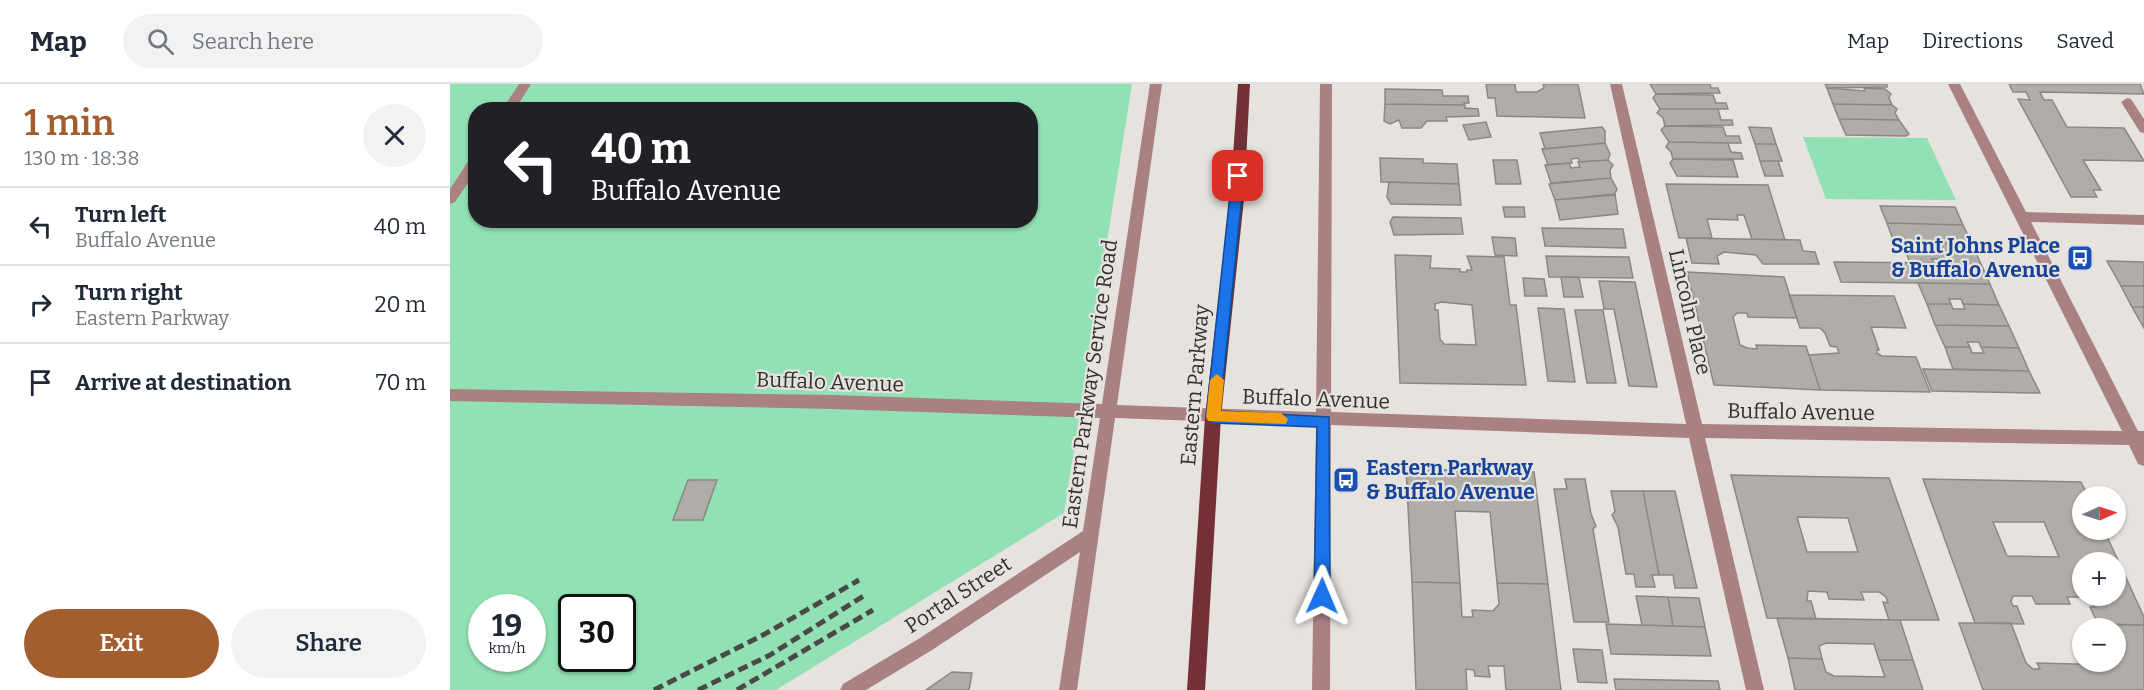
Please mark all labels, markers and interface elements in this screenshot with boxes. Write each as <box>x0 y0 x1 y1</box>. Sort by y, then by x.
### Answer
search box <box>123 14 543 68</box>
text: Map <box>30 25 87 58</box>
icon: search <box>144 25 177 58</box>
text: Search here <box>192 28 314 55</box>
text: Map <box>1847 28 1889 54</box>
text: Directions <box>1922 28 2023 54</box>
text: Saved <box>2056 28 2114 54</box>
text: 1 min <box>24 101 115 145</box>
button: close <box>363 104 426 167</box>
text: 40 m <box>591 124 691 174</box>
icon: left <box>492 126 570 204</box>
text: 130 m · 18:38 <box>24 146 139 170</box>
pin <box>1212 150 1263 201</box>
icon: arrive <box>1221 159 1254 192</box>
text: Buffalo Avenue <box>591 175 781 207</box>
text: Turn left <box>75 201 167 228</box>
icon: left <box>24 210 57 243</box>
text: 40 m <box>374 213 426 240</box>
text: Buffalo Avenue <box>75 228 216 252</box>
place label: Saint Johns Place & Buffalo Avenue <box>1891 233 2060 283</box>
street label: Eastern Parkway Service Road <box>1057 238 1123 530</box>
bus stop icon: Saint Johns Place & Buffalo Avenue <box>2065 243 2095 273</box>
street label: Lincoln Place <box>1663 247 1717 377</box>
text: Turn right <box>75 279 183 306</box>
icon: right <box>24 288 57 321</box>
text: 20 m <box>375 291 426 318</box>
street label: Eastern Parkway <box>1175 302 1215 467</box>
text: Eastern Parkway <box>75 306 229 330</box>
icon: arrive <box>24 366 57 399</box>
street label: Buffalo Avenue <box>756 366 904 398</box>
text: Arrive at destination <box>75 369 291 396</box>
text: 70 m <box>376 369 426 396</box>
street label: Buffalo Avenue <box>1242 383 1390 415</box>
street label: Buffalo Avenue <box>1727 398 1875 426</box>
place label: Eastern Parkway & Buffalo Avenue <box>1366 455 1535 505</box>
bus stop icon: Eastern Parkway & Buffalo Avenue <box>1331 465 1361 495</box>
north arrow <box>2072 486 2126 540</box>
map controls <box>2072 486 2126 672</box>
street label: Portal Street <box>900 551 1017 639</box>
button: + <box>2072 552 2126 606</box>
position arrow <box>1290 564 1354 628</box>
speed limit sign: 30 <box>558 594 636 672</box>
text: 19 <box>492 608 522 644</box>
button: Exit <box>24 609 219 678</box>
button: Share <box>231 609 426 678</box>
button: − <box>2072 618 2126 672</box>
text: km/h <box>488 639 526 657</box>

